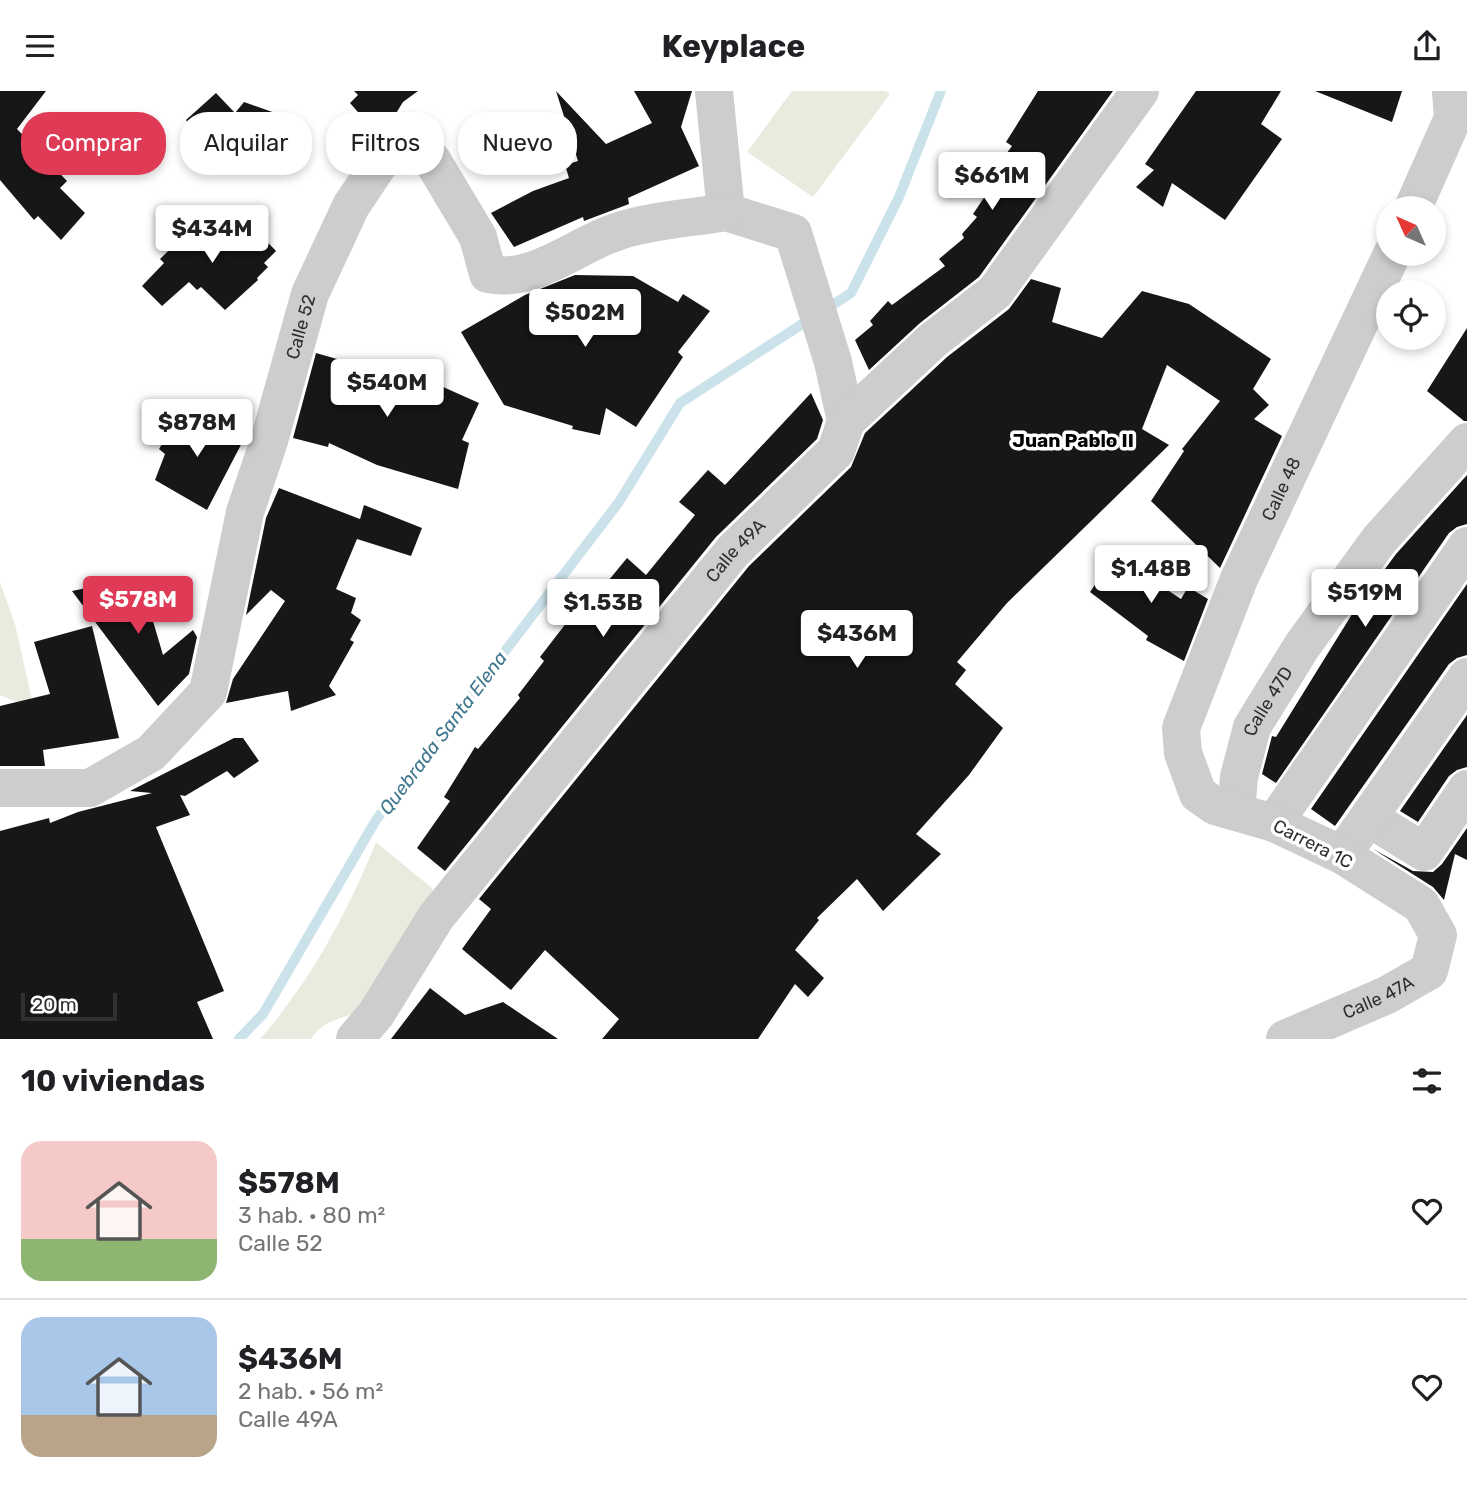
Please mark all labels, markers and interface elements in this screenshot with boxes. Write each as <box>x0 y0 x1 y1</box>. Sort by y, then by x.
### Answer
icon: menu <box>21 27 59 65</box>
text: Keyplace <box>662 27 805 65</box>
icon: share <box>1408 27 1446 65</box>
chip: Comprar <box>21 112 166 175</box>
chip: Alquilar <box>180 112 312 175</box>
chip: Filtros <box>326 112 444 175</box>
chip: Nuevo <box>458 112 577 175</box>
pin: $661M <box>943 152 1041 212</box>
text: $661M <box>954 161 1030 189</box>
north arrow <box>1376 196 1446 266</box>
map controls <box>1376 196 1446 350</box>
pin: $434M <box>163 205 261 265</box>
text: $434M <box>172 214 252 242</box>
button: locate <box>1376 280 1446 350</box>
pin: $502M <box>536 289 634 349</box>
street label: Calle 52 <box>281 292 320 362</box>
text: $502M <box>545 298 625 326</box>
pin: $540M <box>338 359 436 419</box>
text: $540M <box>347 368 427 396</box>
pin: $878M <box>148 399 246 459</box>
text: $878M <box>158 408 236 436</box>
district label: Juan Pablo II <box>1012 429 1134 452</box>
street label: Calle 48 <box>1257 454 1306 524</box>
street label: Calle 49A <box>701 514 770 587</box>
pin: $1.48B <box>1094 545 1208 605</box>
text: $1.48B <box>1111 554 1191 582</box>
pin: $519M <box>1316 569 1414 629</box>
pin: $578M <box>89 577 187 636</box>
text: $519M <box>1327 578 1403 606</box>
pin: $1.53B <box>546 580 660 639</box>
text: $578M <box>99 585 177 613</box>
text: $1.53B <box>563 588 643 616</box>
pin: $436M <box>808 611 906 670</box>
text: $436M <box>817 619 897 647</box>
water label: Quebrada Santa Elena <box>374 647 512 819</box>
street label: Calle 47D <box>1239 662 1298 738</box>
street label: Carrera 1C <box>1270 815 1356 873</box>
street label: Calle 47A <box>1339 971 1418 1024</box>
scale bar <box>21 990 117 1022</box>
text: 20 m <box>32 993 77 1016</box>
icon: filters <box>1408 1062 1446 1100</box>
text: 10 viviendas <box>21 1063 205 1099</box>
text: $578M <box>238 1165 340 1201</box>
icon: home <box>77 1169 161 1253</box>
icon: heart <box>1408 1192 1446 1230</box>
text: 3 hab. · 80 m² <box>238 1201 385 1229</box>
text: Calle 52 <box>238 1229 323 1257</box>
text: $436M <box>238 1341 343 1377</box>
icon: home <box>77 1345 161 1429</box>
icon: heart <box>1408 1368 1446 1406</box>
text: 2 hab. · 56 m² <box>238 1377 383 1405</box>
text: Calle 49A <box>238 1405 338 1433</box>

